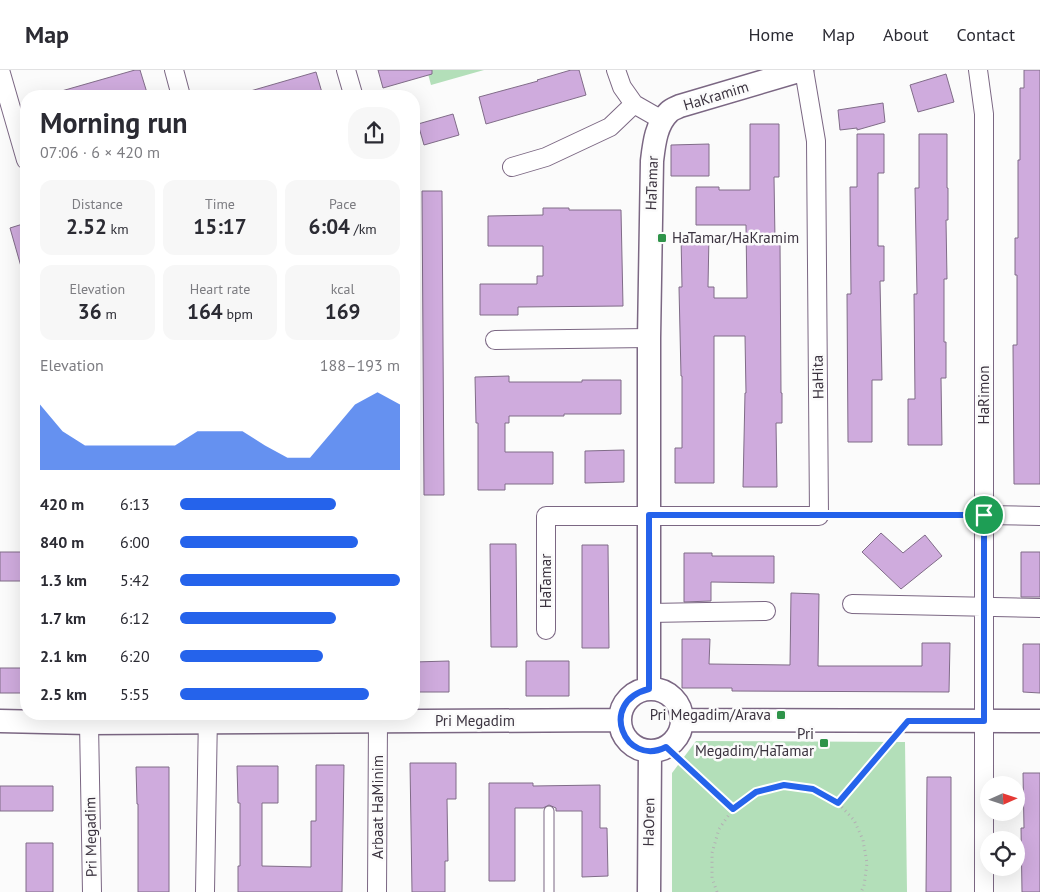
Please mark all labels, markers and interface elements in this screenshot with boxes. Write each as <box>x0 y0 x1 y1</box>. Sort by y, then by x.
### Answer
text: Map <box>25 19 69 50</box>
text: Home <box>748 23 794 46</box>
text: Map <box>822 23 855 46</box>
text: About <box>883 23 929 46</box>
text: Contact <box>957 23 1015 46</box>
street label: HaKramim <box>681 77 751 114</box>
text: Morning run <box>40 104 188 141</box>
button: share <box>348 107 400 159</box>
text: 07:06 · 6 × 420 m <box>40 142 160 162</box>
street label: HaTamar <box>641 155 662 211</box>
text: Distance <box>72 195 123 213</box>
text: Time <box>205 195 235 213</box>
text: Pace <box>329 195 356 213</box>
text: 2.52 <box>66 213 107 240</box>
text: 15:17 <box>193 213 247 240</box>
text: 6:04 <box>309 213 350 240</box>
text: km <box>107 220 129 238</box>
text: /km <box>350 220 377 238</box>
place label: HaTamar/HaKramim <box>672 228 799 247</box>
marker: HaTamar/HaKramim <box>656 232 668 244</box>
text: Elevation <box>69 280 125 298</box>
text: Heart rate <box>190 280 250 298</box>
text: kcal <box>331 280 355 298</box>
text: 36 <box>78 298 102 325</box>
text: 164 <box>187 298 223 325</box>
text: 169 <box>325 298 361 325</box>
text: m <box>102 305 117 323</box>
text: bpm <box>223 305 253 323</box>
text: Elevation <box>40 355 104 375</box>
text: 188–193 m <box>320 355 400 375</box>
street label: HaHita <box>808 355 827 399</box>
street label: HaRimon <box>974 366 993 424</box>
text: 420 m <box>40 494 84 514</box>
text: 6:13 <box>120 494 150 514</box>
pin <box>963 494 1005 536</box>
icon: arrive <box>970 501 998 529</box>
text: 840 m <box>40 532 84 552</box>
text: 6:00 <box>120 532 150 552</box>
street label: HaTamar <box>536 554 555 608</box>
text: 1.3 km <box>40 570 87 590</box>
text: 5:42 <box>120 570 150 590</box>
text: 1.7 km <box>40 608 86 628</box>
text: 6:12 <box>120 608 150 628</box>
text: 2.1 km <box>40 646 87 666</box>
text: 6:20 <box>120 646 150 666</box>
text: 2.5 km <box>40 684 87 704</box>
text: 5:55 <box>120 684 150 704</box>
place label: Pri Megadim/Arava <box>650 705 771 724</box>
marker: Pri Megadim/Arava <box>775 709 787 721</box>
street label: Pri Megadim <box>435 711 515 730</box>
place label: Pri Megadim/HaTamar <box>695 724 814 760</box>
marker: Pri Megadim/HaTamar <box>818 737 830 749</box>
street label: Arbaat HaMinim <box>368 755 387 859</box>
north arrow <box>980 776 1025 821</box>
map controls <box>980 776 1025 876</box>
street label: Pri Megadim <box>80 797 101 877</box>
street label: HaOren <box>639 797 658 847</box>
button: locate <box>980 831 1025 876</box>

